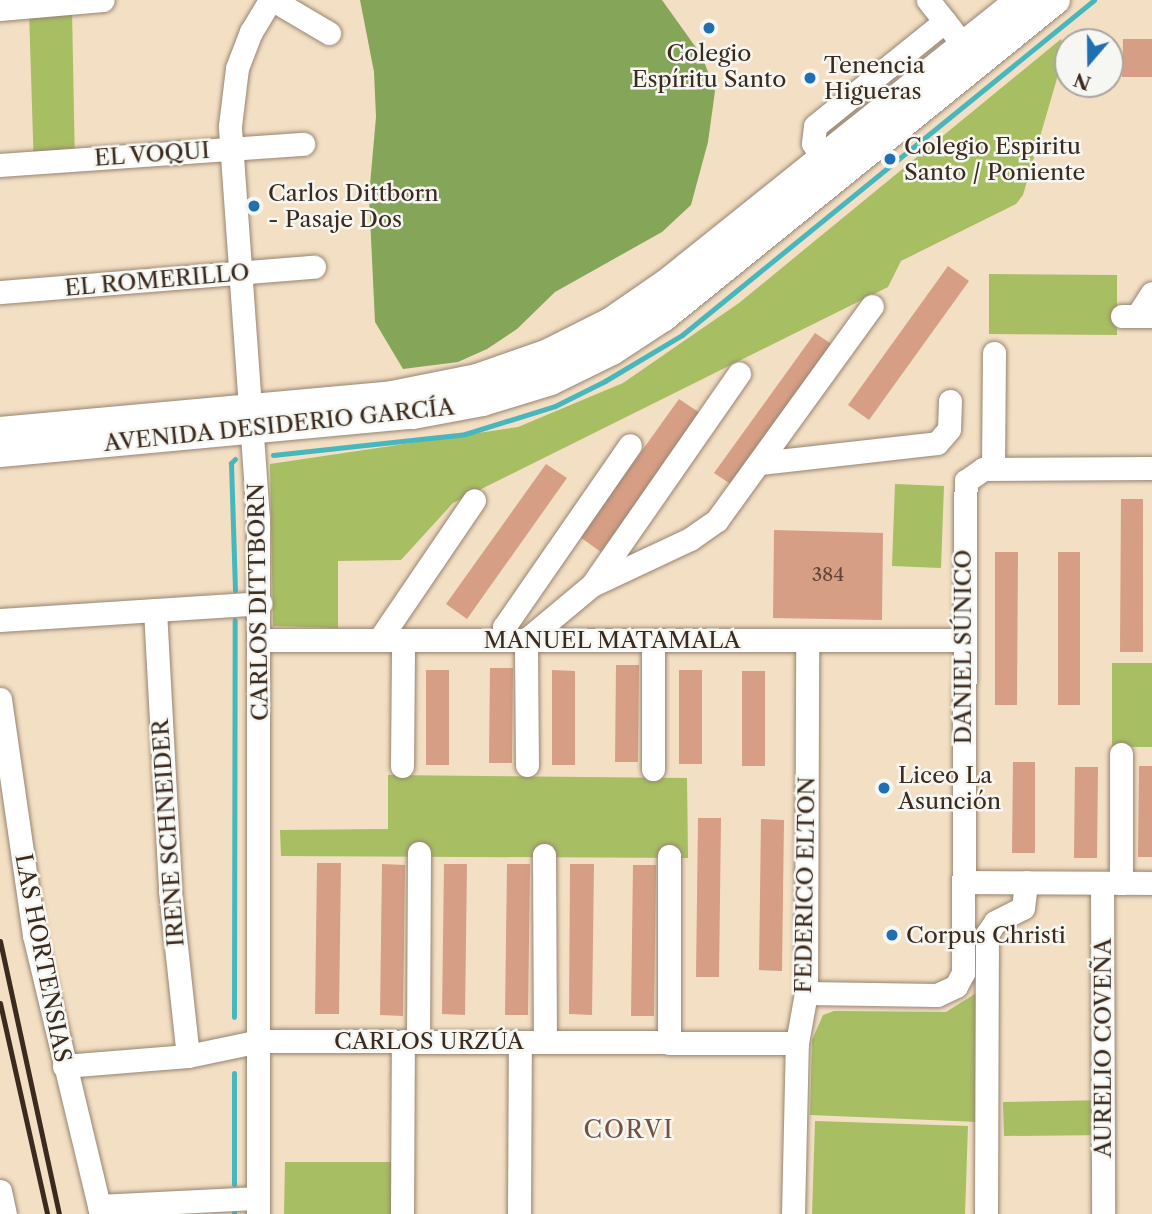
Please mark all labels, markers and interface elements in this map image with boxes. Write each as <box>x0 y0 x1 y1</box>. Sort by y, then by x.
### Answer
marker: Colegio Espíritu Santo <box>701 20 717 36</box>
north arrow <box>1054 28 1124 98</box>
place label: Colegio Espíritu Santo <box>632 39 786 93</box>
place label: Tenencia Higueras <box>824 51 925 105</box>
text: N <box>1071 68 1094 95</box>
marker: Tenencia Higueras <box>802 70 818 86</box>
place label: Colegio Espiritu Santo / Poniente <box>904 132 1085 186</box>
street label: EL VOQUI <box>92 136 212 172</box>
marker: Colegio Espiritu Santo / Poniente <box>882 151 898 167</box>
place label: Carlos Dittborn - Pasaje Dos <box>268 179 439 233</box>
marker: Carlos Dittborn - Pasaje Dos <box>246 198 262 214</box>
street label: EL ROMERILLO <box>63 258 251 302</box>
street label: AVENIDA DESIDERIO GARCÍA <box>102 393 456 457</box>
street label: CARLOS DITTBORN <box>242 483 274 721</box>
street label: DANIEL SÚNICO <box>949 549 977 745</box>
house number: 384 <box>812 564 844 586</box>
street label: MANUEL MATAMALA <box>483 626 741 654</box>
street label: IRENE SCHNEIDER <box>146 718 190 948</box>
place label: Liceo La Asunción <box>898 761 1001 815</box>
street label: FEDERICO ELTON <box>789 776 821 994</box>
marker: Liceo La Asunción <box>876 780 892 796</box>
street label: LAS HORTENSIAS <box>9 851 77 1065</box>
place label: Corpus Christi <box>906 921 1066 949</box>
marker: Corpus Christi <box>884 927 900 943</box>
street label: AURELIO COVEÑA <box>1089 938 1117 1158</box>
street label: CARLOS URZÚA <box>334 1027 524 1055</box>
district label: CORVI <box>584 1116 674 1144</box>

